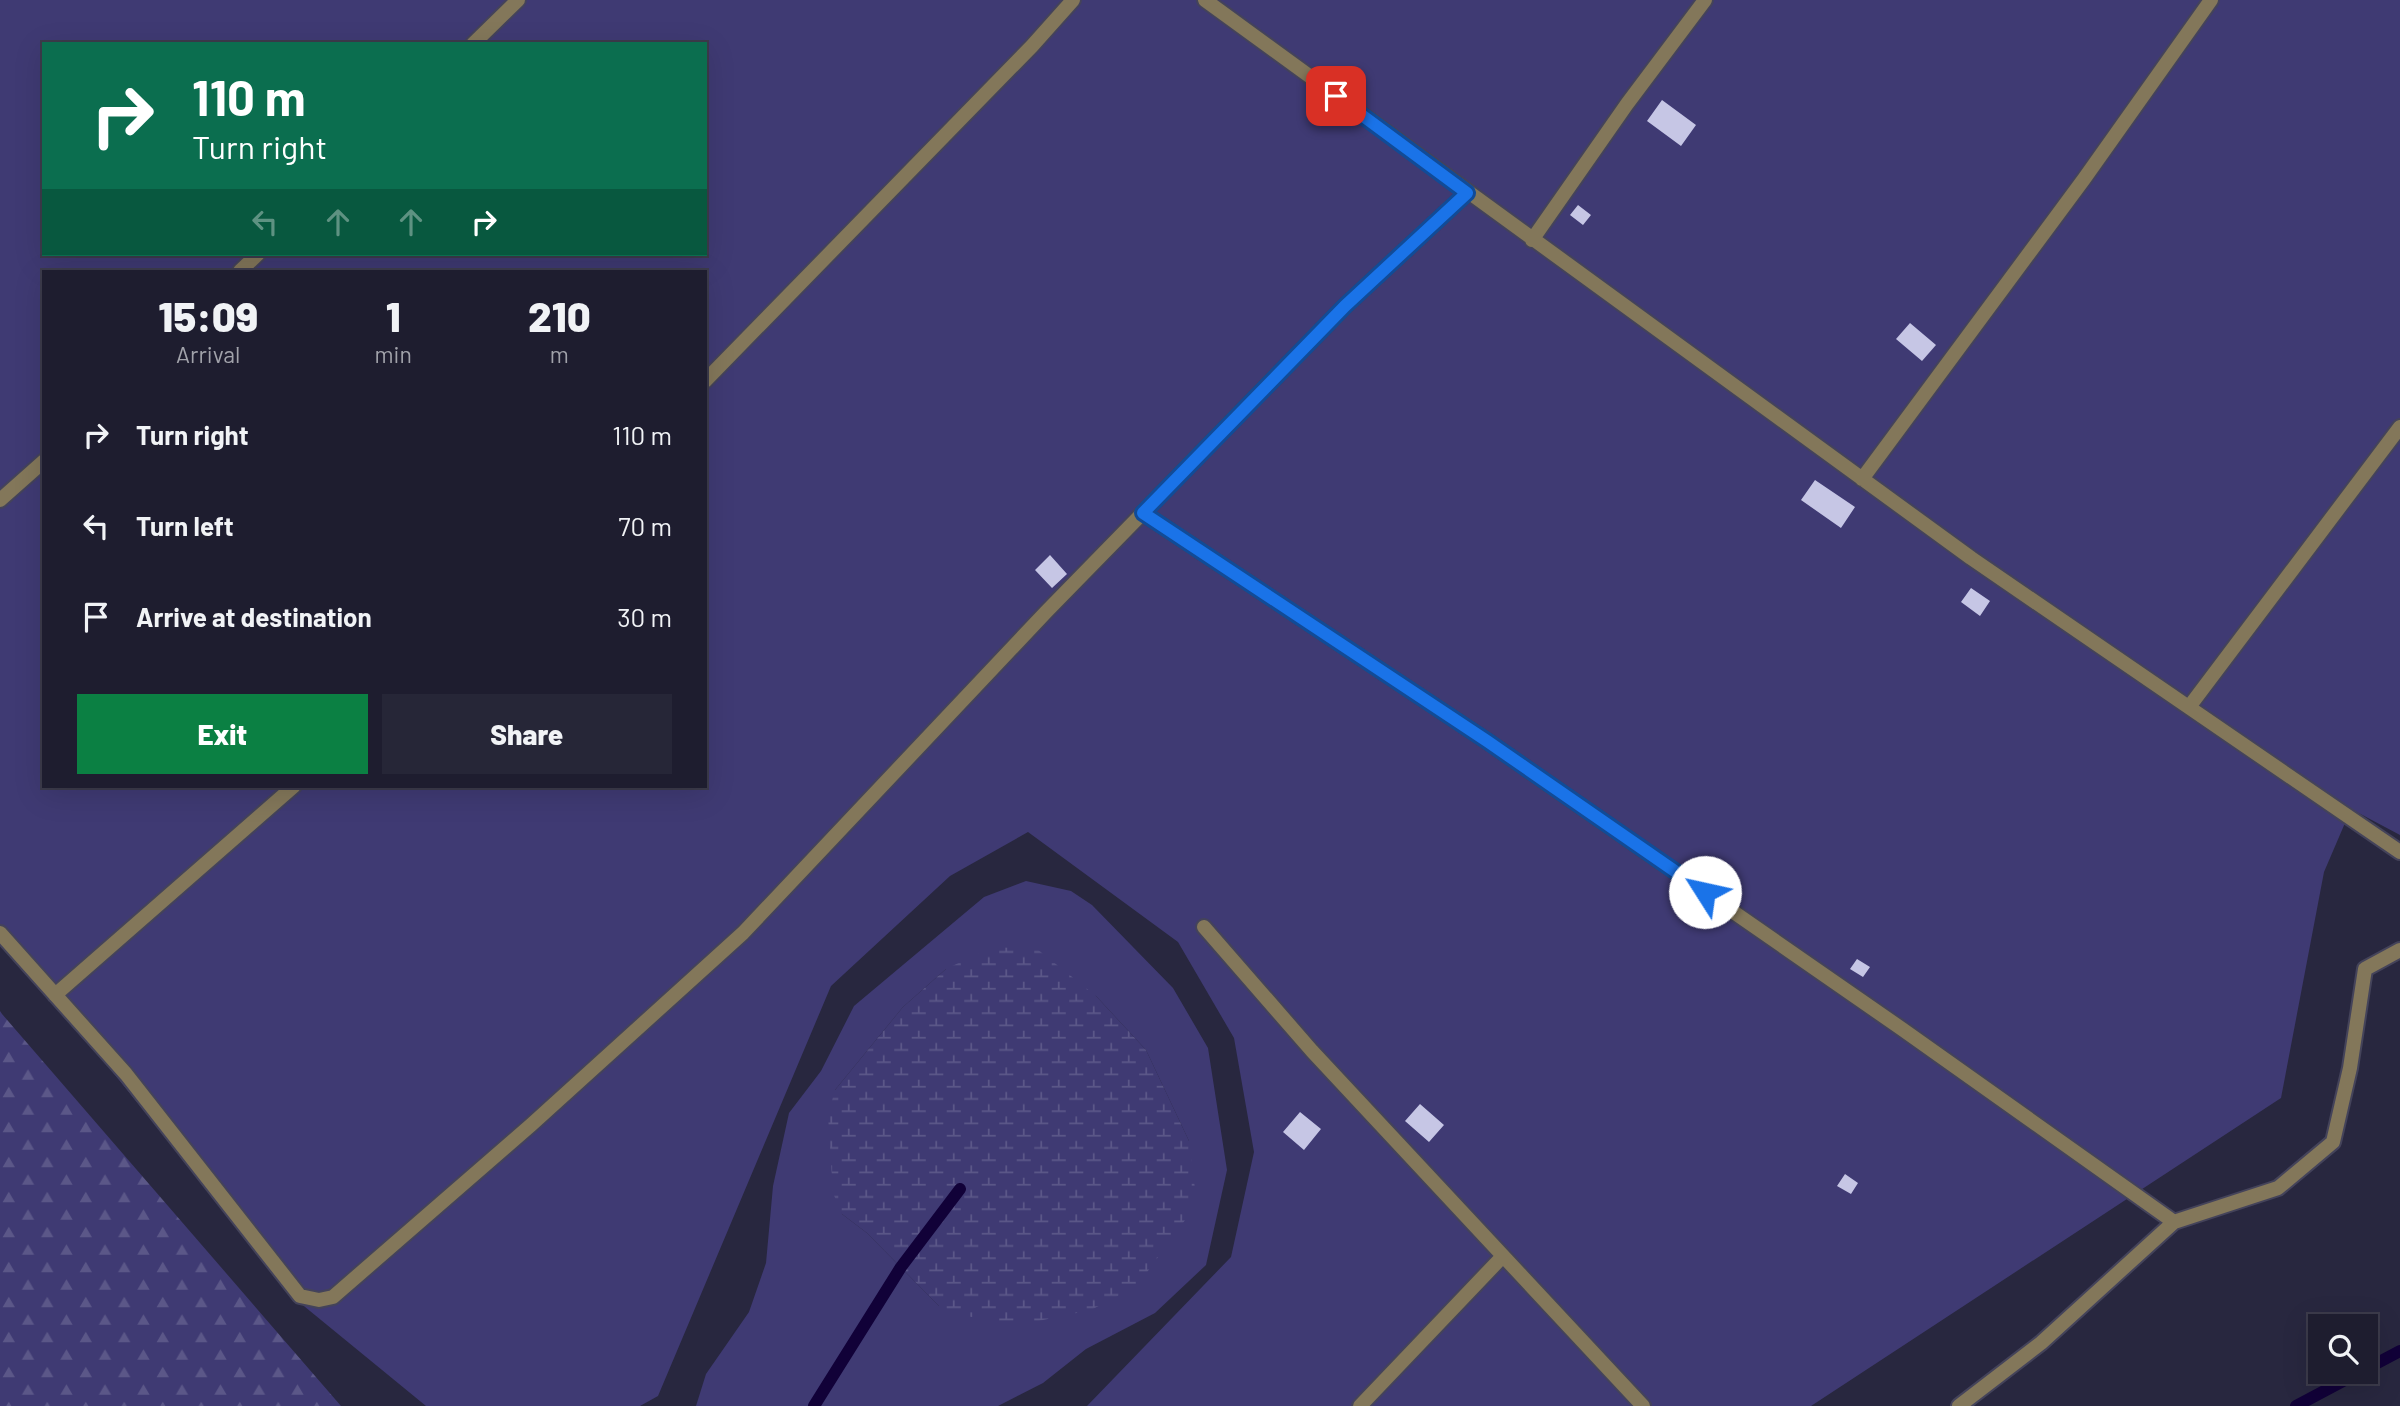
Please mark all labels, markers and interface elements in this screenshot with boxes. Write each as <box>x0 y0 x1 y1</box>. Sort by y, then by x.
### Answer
pin <box>1306 66 1366 126</box>
text: 110 m <box>192 67 306 126</box>
icon: right <box>77 70 168 161</box>
icon: arrive <box>1317 77 1355 115</box>
text: Turn right <box>192 127 327 165</box>
icon: left <box>246 203 284 241</box>
icon: ahead <box>319 203 357 241</box>
icon: ahead <box>392 203 430 241</box>
icon: right <box>465 203 503 241</box>
text: 15:09 <box>158 290 258 340</box>
text: 1 <box>386 290 401 340</box>
text: 210 <box>528 290 591 340</box>
text: Arrival <box>176 340 240 368</box>
text: min <box>375 340 412 368</box>
text: m <box>550 340 569 368</box>
icon: right <box>77 416 115 454</box>
text: Turn right <box>136 419 249 450</box>
text: 110 m <box>612 419 672 450</box>
icon: left <box>77 507 115 545</box>
text: Turn left <box>136 510 234 541</box>
text: 70 m <box>618 510 672 541</box>
icon: arrive <box>77 598 115 636</box>
text: Arrive at destination <box>136 601 372 632</box>
text: 30 m <box>617 601 672 632</box>
button: Exit <box>77 694 368 774</box>
button: Share <box>382 694 672 774</box>
position arrow <box>1668 855 1742 929</box>
map controls <box>2308 1314 2378 1384</box>
button: search <box>2308 1314 2378 1384</box>

